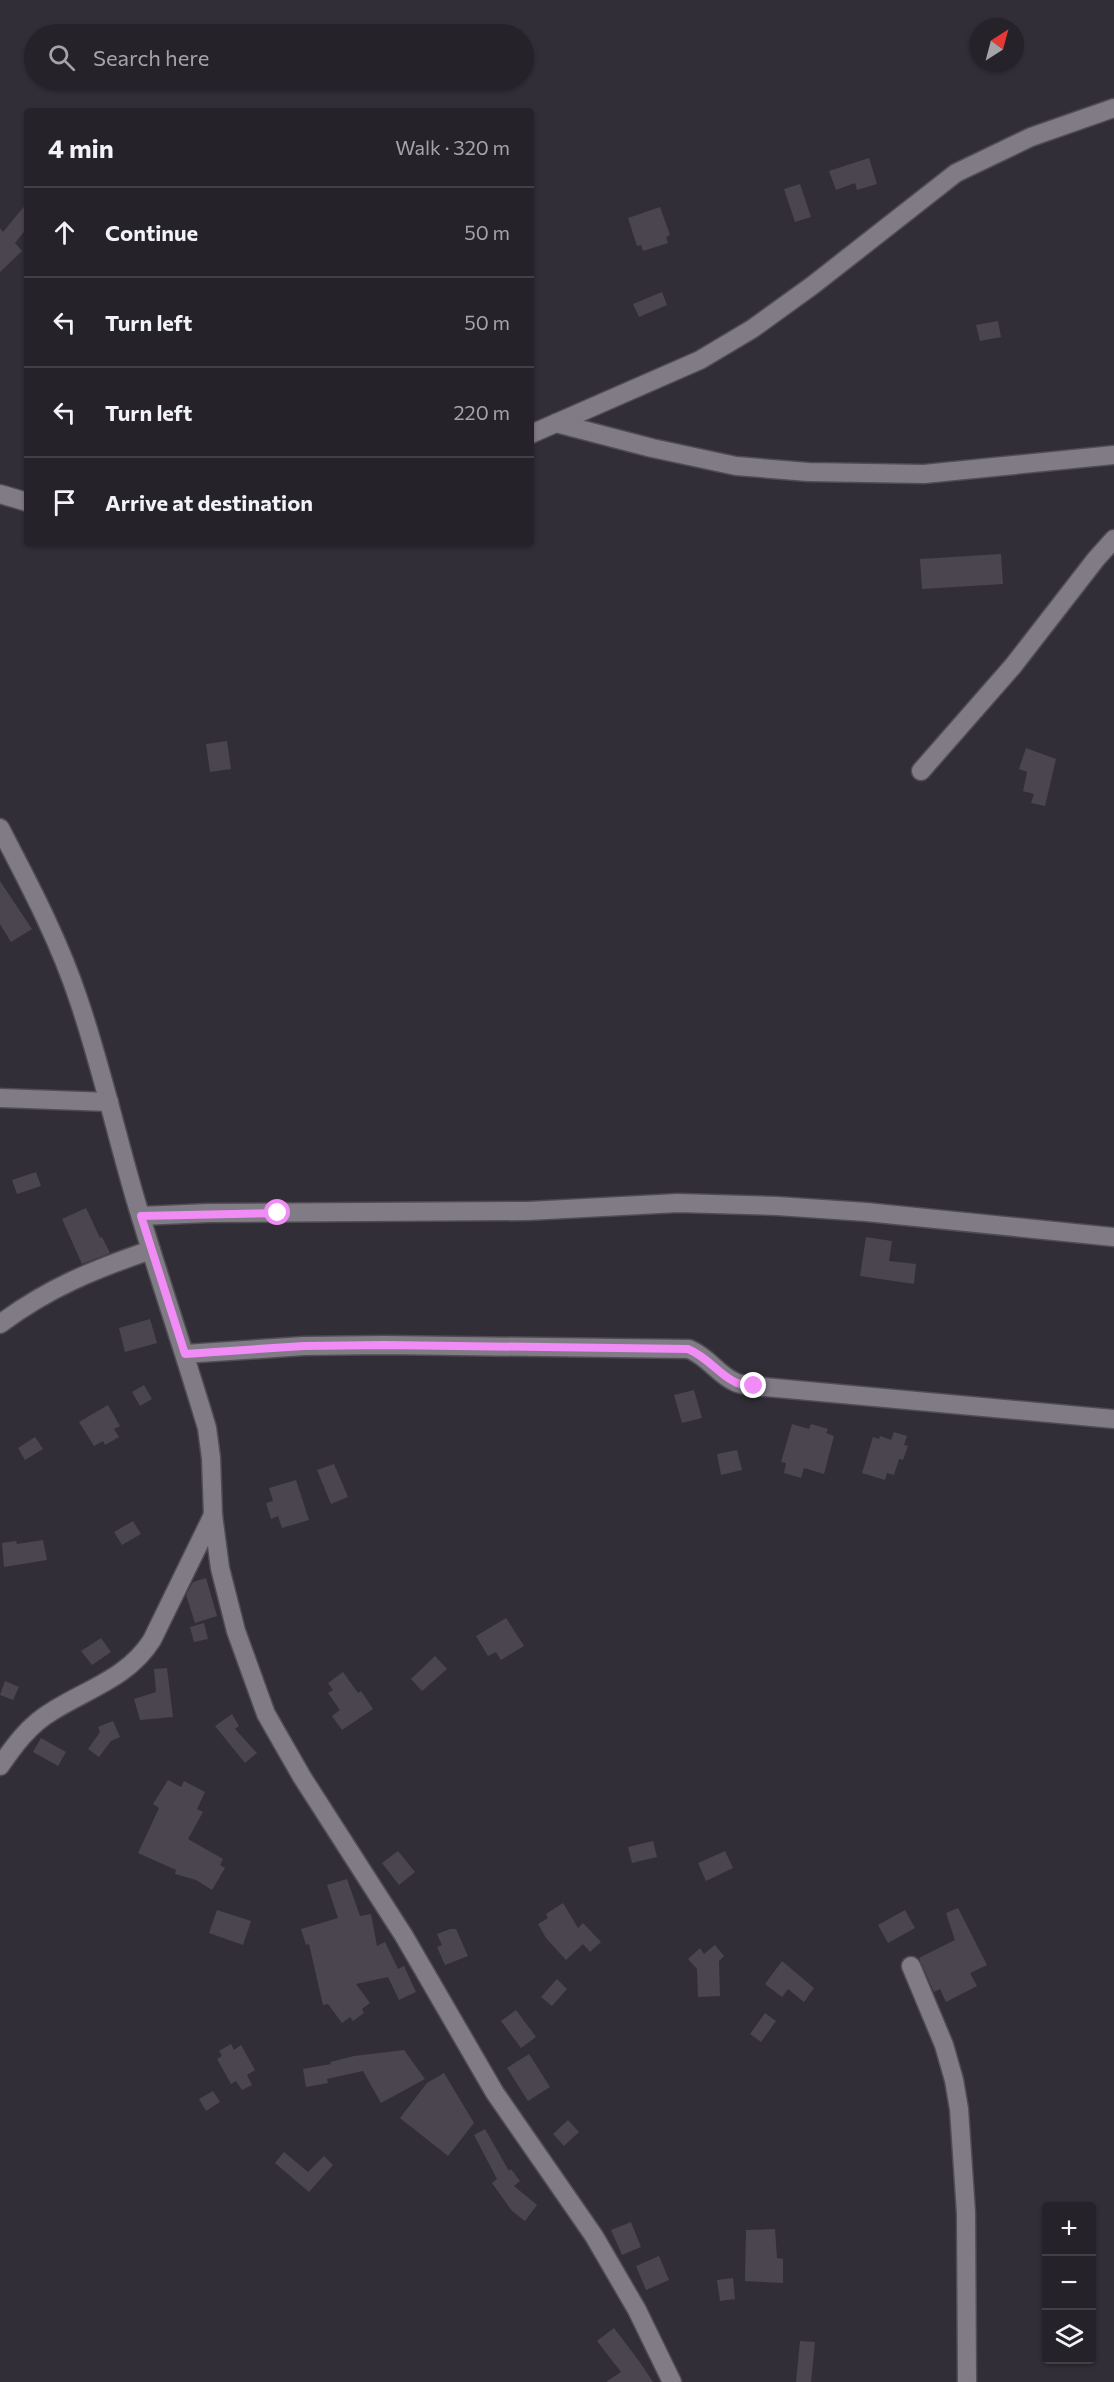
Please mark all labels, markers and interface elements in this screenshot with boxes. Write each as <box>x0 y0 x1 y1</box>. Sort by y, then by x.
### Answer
north arrow <box>970 18 1024 72</box>
search box <box>24 24 534 90</box>
icon: search <box>45 41 78 74</box>
text: Search here <box>93 44 209 71</box>
text: 4 min <box>48 132 114 163</box>
text: Walk · 320 m <box>395 135 510 159</box>
icon: ahead <box>48 216 81 249</box>
text: Continue <box>105 219 198 246</box>
text: 50 m <box>464 220 510 244</box>
icon: left <box>48 306 81 339</box>
text: Turn left <box>105 309 192 336</box>
text: 50 m <box>464 310 510 334</box>
icon: left <box>48 396 81 429</box>
text: Turn left <box>105 399 192 426</box>
text: 220 m <box>454 400 510 424</box>
icon: arrive <box>48 486 81 519</box>
text: Arrive at destination <box>105 489 313 516</box>
route start <box>264 1199 290 1225</box>
route end <box>740 1372 766 1398</box>
map controls <box>1042 2202 1096 2364</box>
button: + <box>1042 2202 1096 2256</box>
button: − <box>1042 2256 1096 2310</box>
button: layers <box>1042 2310 1096 2364</box>

